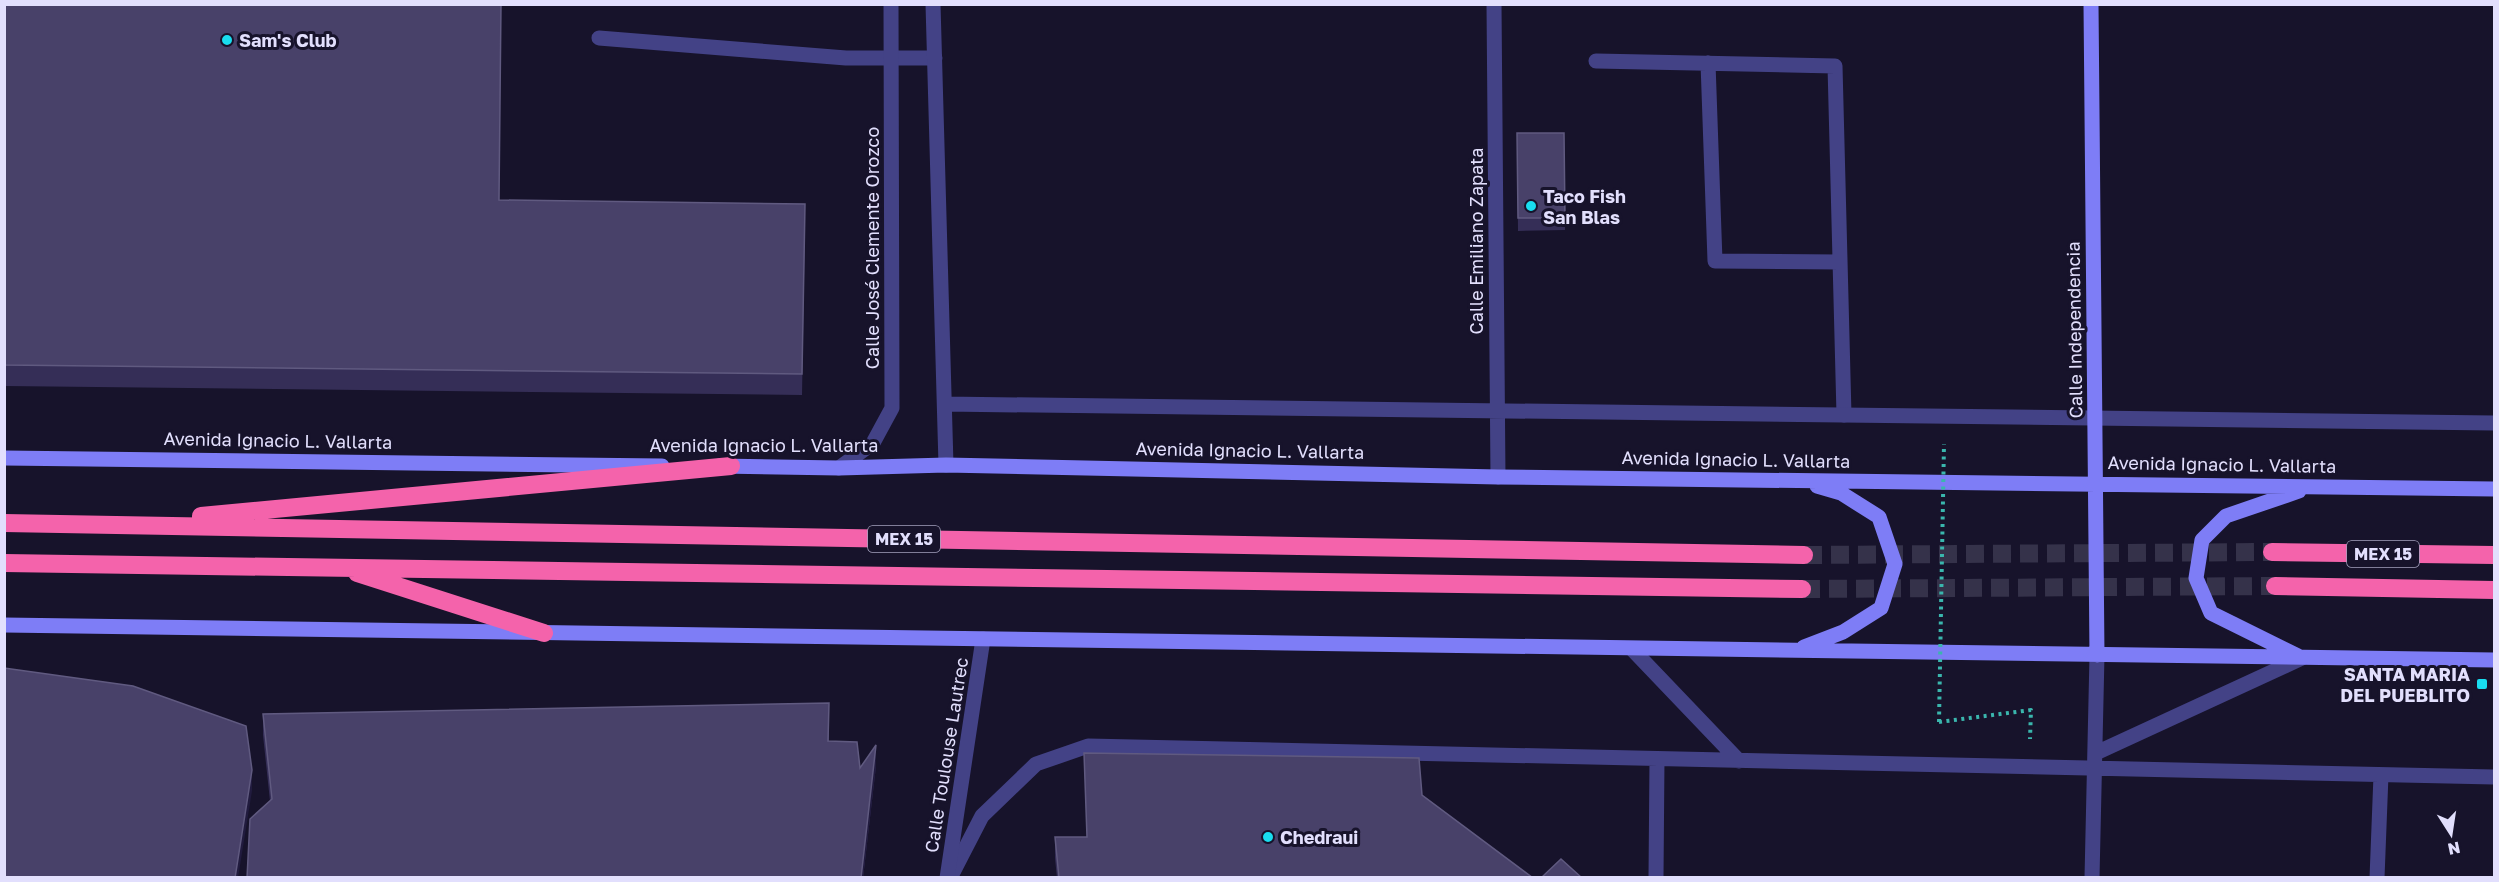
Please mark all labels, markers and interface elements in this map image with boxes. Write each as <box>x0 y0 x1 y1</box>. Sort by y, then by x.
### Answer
place label: Sam's Club <box>239 29 337 51</box>
marker: Sam's Club <box>220 33 234 47</box>
street label: Calle José Clemente Orozco <box>861 127 883 369</box>
street label: Calle Emiliano Zapata <box>1465 148 1487 334</box>
place label: Taco Fish San Blas <box>1543 185 1626 228</box>
marker: Taco Fish San Blas <box>1524 199 1538 213</box>
street label: Calle Independencia <box>2061 241 2087 419</box>
street label: Avenida Ignacio L. Vallarta <box>163 427 393 453</box>
street label: Avenida Ignacio L. Vallarta <box>650 434 878 456</box>
street label: Avenida Ignacio L. Vallarta <box>1135 437 1365 463</box>
street label: Avenida Ignacio L. Vallarta <box>1621 446 1851 472</box>
street label: Avenida Ignacio L. Vallarta <box>2107 451 2337 477</box>
road number: MEX 15 <box>868 526 940 552</box>
road number: MEX 15 <box>2347 541 2419 567</box>
street label: Calle Toulouse Lautrec <box>920 656 972 854</box>
place label: SANTA MARIA DEL PUEBLITO <box>2340 663 2470 706</box>
marker: SANTA MARIA DEL PUEBLITO <box>2475 677 2489 691</box>
north arrow <box>2421 804 2481 864</box>
place label: Chedraui <box>1280 826 1358 848</box>
marker: Chedraui <box>1261 830 1275 844</box>
text: N <box>2446 838 2462 860</box>

